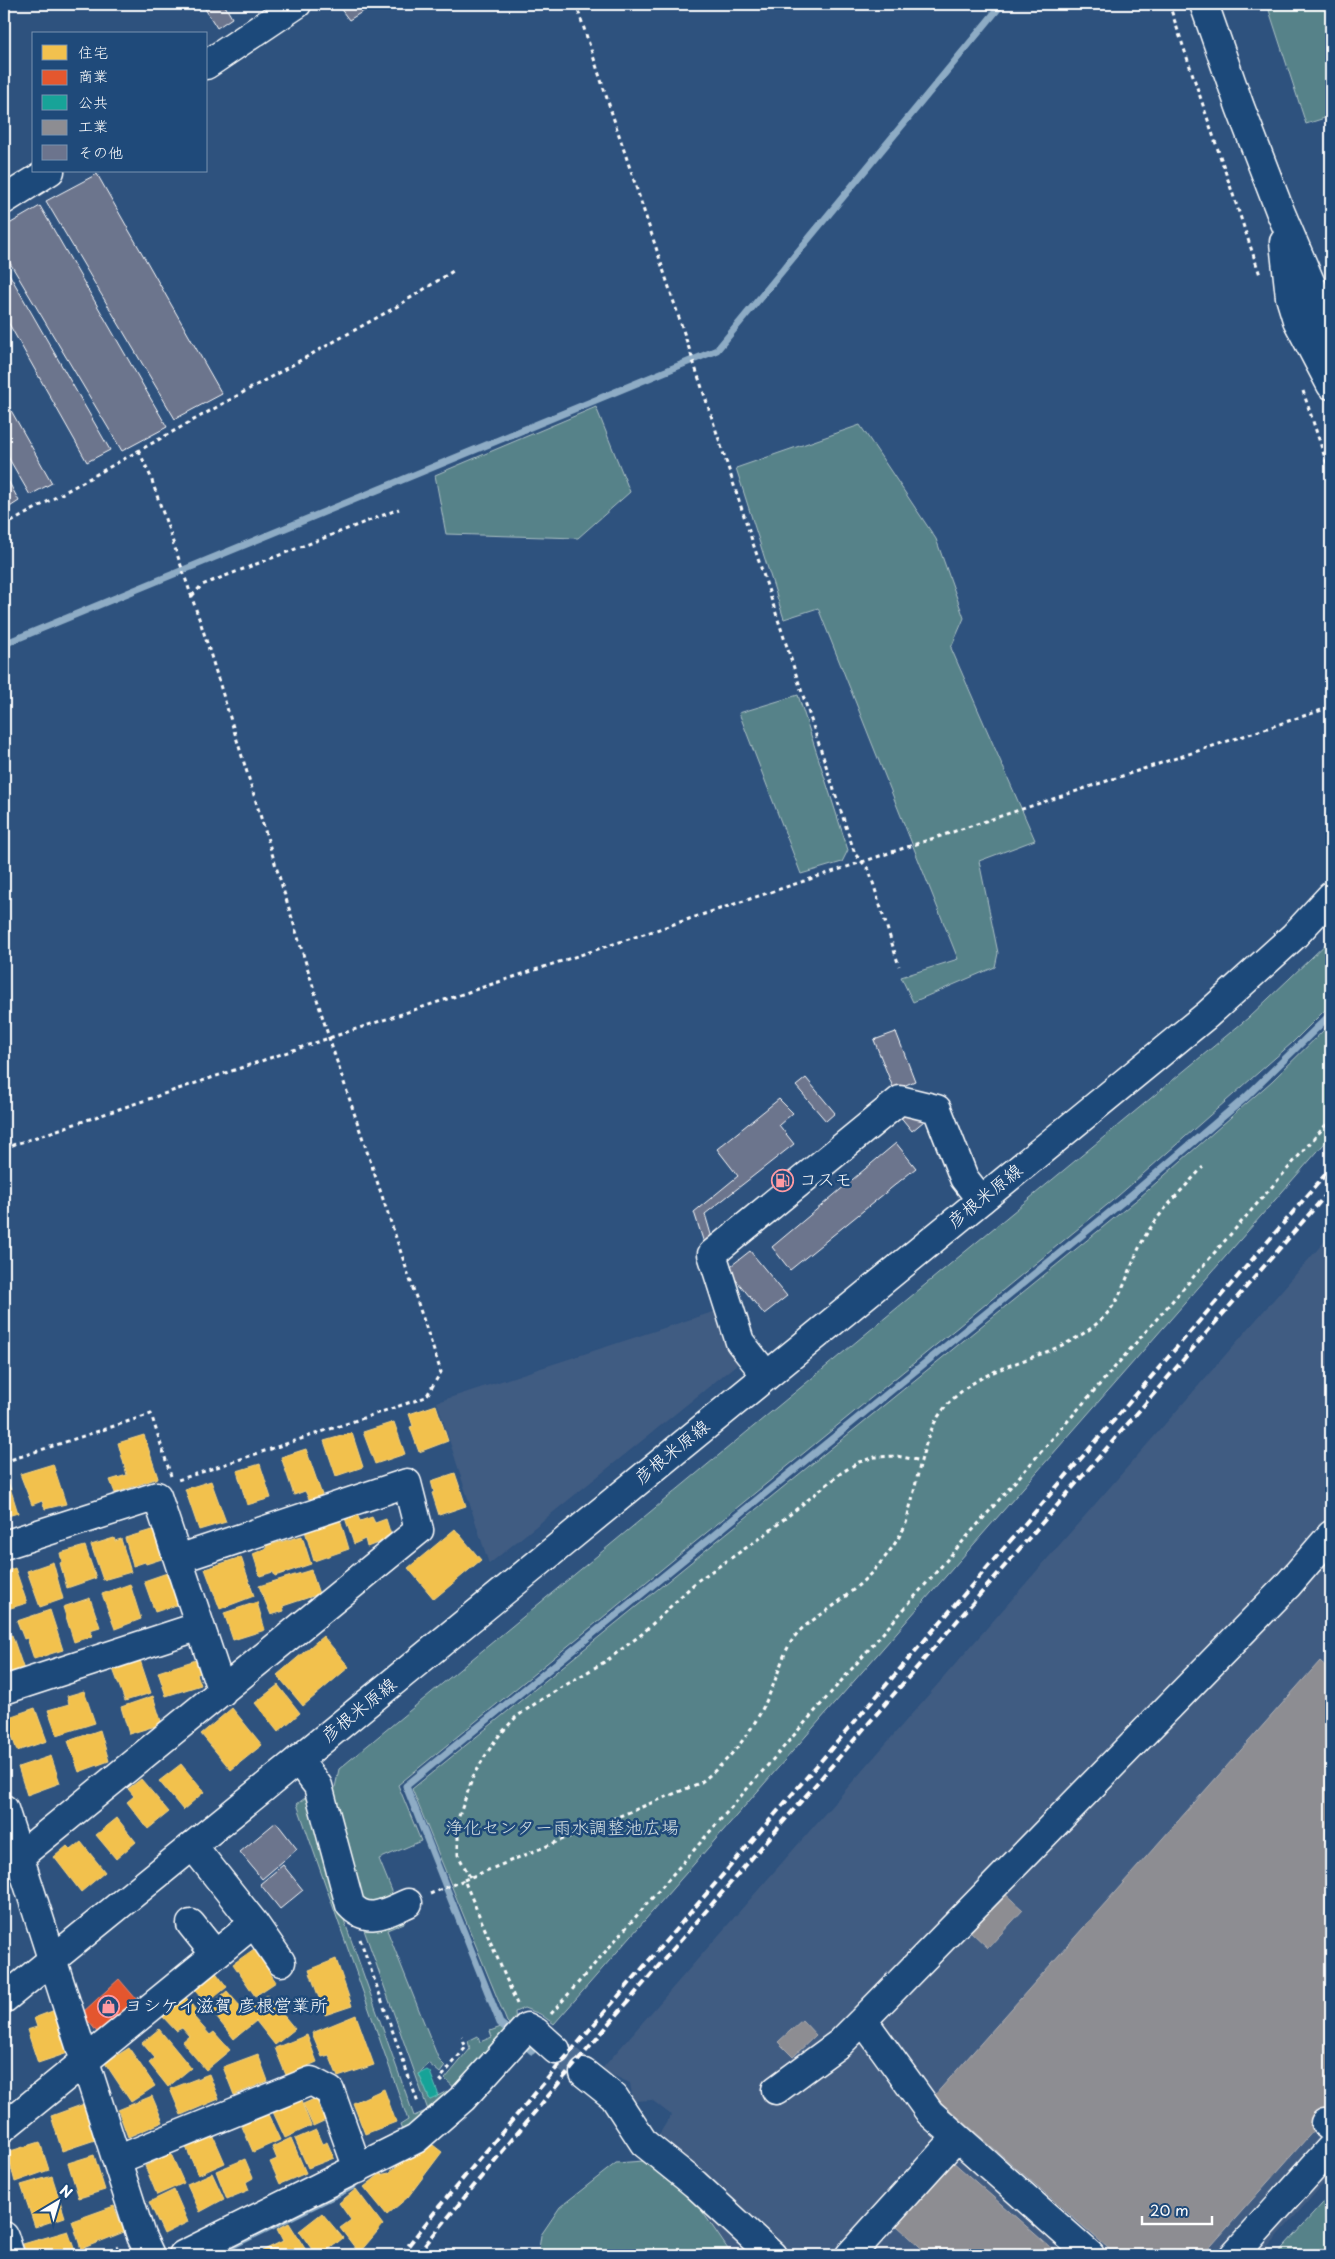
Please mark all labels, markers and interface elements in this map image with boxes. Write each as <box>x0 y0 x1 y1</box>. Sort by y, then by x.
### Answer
legend <box>32 32 208 172</box>
text: 住宅 <box>78 40 108 63</box>
text: 商業 <box>78 64 108 87</box>
text: 公共 <box>78 90 108 113</box>
text: 工業 <box>78 114 108 137</box>
text: その他 <box>78 140 123 163</box>
street label: 彦根米原線 <box>941 1156 1028 1234</box>
place label: コスモ <box>799 1165 852 1192</box>
fuel station icon: コスモ <box>771 1168 795 1192</box>
street label: 彦根米原線 <box>628 1412 715 1490</box>
street label: 彦根米原線 <box>315 1670 402 1748</box>
park label: 浄化センター雨水調整池広場 <box>445 1813 679 1840</box>
place label: ヨシケイ滋賀 彦根営業所 <box>125 1991 328 2018</box>
shop icon: ヨシケイ滋賀 彦根営業所 <box>97 1994 121 2018</box>
north arrow <box>32 2176 82 2226</box>
text: N <box>55 2180 77 2203</box>
scale bar <box>1142 2194 1212 2226</box>
text: 20 m <box>1150 2198 1189 2221</box>

